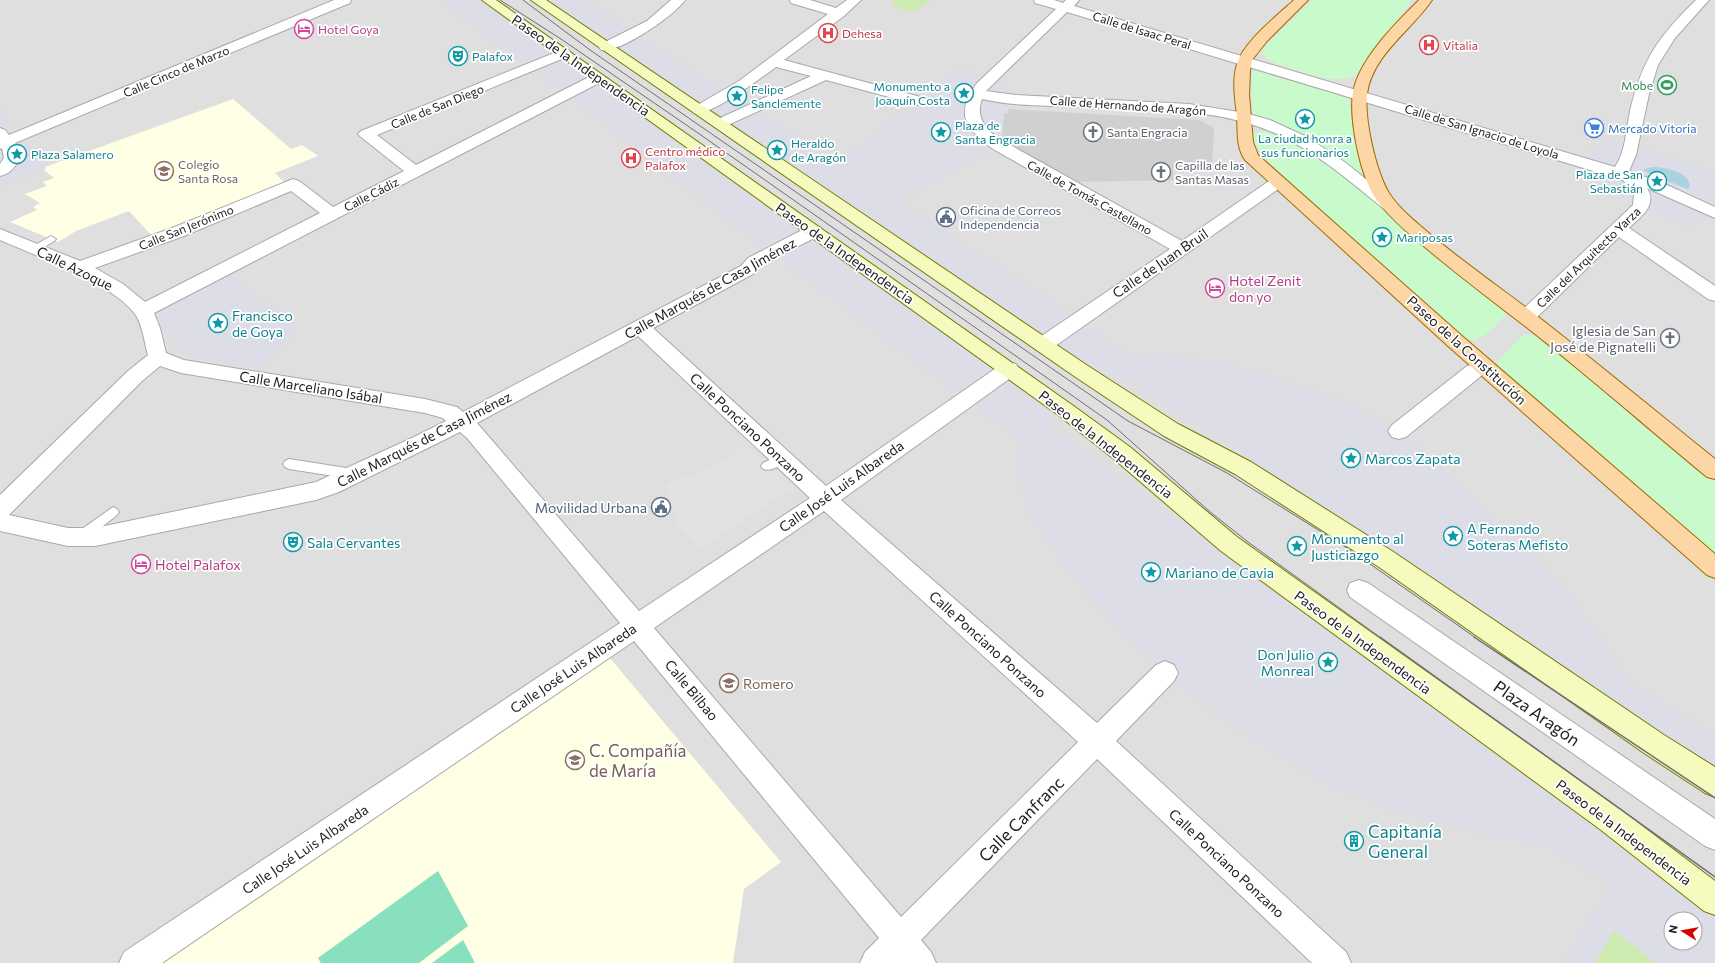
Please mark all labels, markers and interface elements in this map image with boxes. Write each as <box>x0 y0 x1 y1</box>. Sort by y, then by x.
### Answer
street label: Calle de Isaac Peral <box>1091 8 1193 52</box>
street label: Paseo de la Independencia <box>509 11 653 119</box>
hotel icon: Hotel Goya <box>293 18 315 40</box>
place label: Hotel Goya <box>318 22 379 36</box>
hospital icon: Dehesa <box>817 22 839 44</box>
place label: Dehesa <box>842 26 882 40</box>
hospital icon: Vitalia <box>1418 34 1440 56</box>
place label: Vitalia <box>1443 38 1478 52</box>
street label: Calle Cinco de Marzo <box>121 42 231 100</box>
theatre icon: Palafox <box>447 45 469 67</box>
place label: Palafox <box>472 49 513 63</box>
sports icon: Mobe <box>1656 74 1678 96</box>
place label: Mobe <box>1621 78 1653 92</box>
place label: Monumento a Joaquín Costa <box>874 79 950 108</box>
street label: Calle de San Diego <box>388 81 486 131</box>
place label: Felipe Sanclemente <box>751 82 821 110</box>
place icon: Monumento a Joaquín Costa <box>953 82 975 104</box>
place icon: Felipe Sanclemente <box>726 85 748 107</box>
street label: Calle de Hernando de Aragón <box>1049 93 1207 117</box>
street label: Calle de San Ignacio de Loyola <box>1403 101 1561 161</box>
place icon: La ciudad honra a sus funcionarios <box>1294 108 1316 130</box>
supermarket icon: Mercado Vitoria <box>1583 117 1605 139</box>
place label: Plaza de Santa Engracia <box>955 118 1035 146</box>
place icon: Plaza de Santa Engracia <box>930 121 952 143</box>
church icon: Santa Engracia <box>1082 121 1104 143</box>
place label: Mercado Vitoria <box>1608 121 1696 135</box>
place label: Santa Engracia <box>1107 125 1187 139</box>
place label: La ciudad honra a sus funcionarios <box>1258 131 1352 159</box>
place label: Heraldo de Aragón <box>791 136 846 164</box>
place icon: Heraldo de Aragón <box>766 139 788 161</box>
place icon: Plaza Salamero <box>6 143 28 165</box>
place label: Centro médico Palafox <box>645 144 725 172</box>
place label: Plaza Salamero <box>31 147 114 161</box>
hospital icon: Centro médico Palafox <box>620 147 642 169</box>
place label: Colegio Santa Rosa <box>178 157 238 185</box>
street label: Calle de Tomás Castellano <box>1025 157 1155 237</box>
place label: Capilla de las Santas Masas <box>1175 158 1249 186</box>
school or university icon: Colegio Santa Rosa <box>153 160 175 182</box>
church icon: Capilla de las Santas Masas <box>1150 161 1172 183</box>
place label: Plaza de San Sebastián <box>1576 167 1643 195</box>
place icon: Plaza de San Sebastián <box>1646 170 1668 192</box>
street label: Calle Cádiz <box>341 174 401 214</box>
street label: Paseo de la Independencia <box>773 199 917 307</box>
street label: Calle San Jerónimo <box>137 202 236 253</box>
place label: Oficina de Correos Independencia <box>960 203 1061 231</box>
street label: Calle del Arquitecto Yarza <box>1533 204 1643 310</box>
public building icon: Oficina de Correos Independencia <box>935 206 957 228</box>
street label: Calle de Juan Bruil <box>1109 225 1211 301</box>
place icon: Mariposas <box>1371 226 1393 248</box>
place label: Mariposas <box>1396 230 1453 244</box>
street label: Calle Marqués de Casa Jiménez <box>621 234 799 342</box>
street label: Calle Azoque <box>34 242 116 294</box>
place label: Hotel Zenit don yo <box>1229 272 1301 305</box>
hotel icon: Hotel Zenit don yo <box>1204 277 1226 299</box>
street label: Paseo de la Constitución <box>1404 292 1530 408</box>
place label: Francisco de Goya <box>232 307 293 340</box>
place icon: Francisco de Goya <box>207 312 229 334</box>
place label: Iglesia de San José de Pignatelli <box>1550 322 1656 355</box>
church icon: Iglesia de San José de Pignatelli <box>1659 327 1681 349</box>
street label: Calle Marceliano Isábal <box>238 367 384 407</box>
street label: Calle Ponciano Ponzano <box>687 369 809 485</box>
street label: Paseo de la Independencia <box>1036 386 1176 502</box>
street label: Calle Marqués de Casa Jiménez <box>334 387 514 491</box>
street label: Calle José Luis Albareda <box>775 437 907 535</box>
place icon: Marcos Zapata <box>1340 447 1362 469</box>
place label: Marcos Zapata <box>1365 450 1461 467</box>
public building icon: Movilidad Urbana <box>650 496 672 518</box>
place label: Movilidad Urbana <box>535 499 647 516</box>
place label: A Fernando Soteras Mefisto <box>1467 520 1568 553</box>
place icon: A Fernando Soteras Mefisto <box>1442 525 1464 547</box>
place label: Monumento al Justiciazgo <box>1311 530 1404 563</box>
theatre icon: Sala Cervantes <box>282 531 304 553</box>
place label: Sala Cervantes <box>307 534 400 551</box>
place icon: Monumento al Justiciazgo <box>1286 535 1308 557</box>
hotel icon: Hotel Palafox <box>130 553 152 575</box>
place label: Hotel Palafox <box>155 556 241 573</box>
place icon: Mariano de Cavia <box>1140 561 1162 583</box>
place label: Mariano de Cavia <box>1165 564 1274 581</box>
street label: Calle Ponciano Ponzano <box>926 587 1050 701</box>
street label: Paseo de la Independencia <box>1291 587 1435 697</box>
street label: Calle José Luis Albareda <box>507 619 639 717</box>
place label: Don Julio Monreal <box>1257 646 1314 679</box>
place icon: Don Julio Monreal <box>1317 651 1339 673</box>
street label: Calle Bilbao <box>662 656 722 724</box>
school or university icon: Romero <box>718 672 740 694</box>
place label: Romero <box>743 675 794 692</box>
street label: Plaza Aragón <box>1490 676 1584 750</box>
place label: C. Compañía de María <box>589 740 687 781</box>
school or university icon: C. Compañía de María <box>564 749 586 771</box>
street label: Calle Canfranc <box>974 772 1068 866</box>
street label: Paseo de la Independencia <box>1553 776 1695 888</box>
street label: Calle José Luis Albareda <box>239 800 371 898</box>
street label: Calle Ponciano Ponzano <box>1166 805 1288 921</box>
place label: Capitanía General <box>1368 821 1442 862</box>
building icon: Capitanía General <box>1343 830 1365 852</box>
north arrow <box>1663 911 1703 951</box>
text: N <box>1666 924 1680 934</box>

